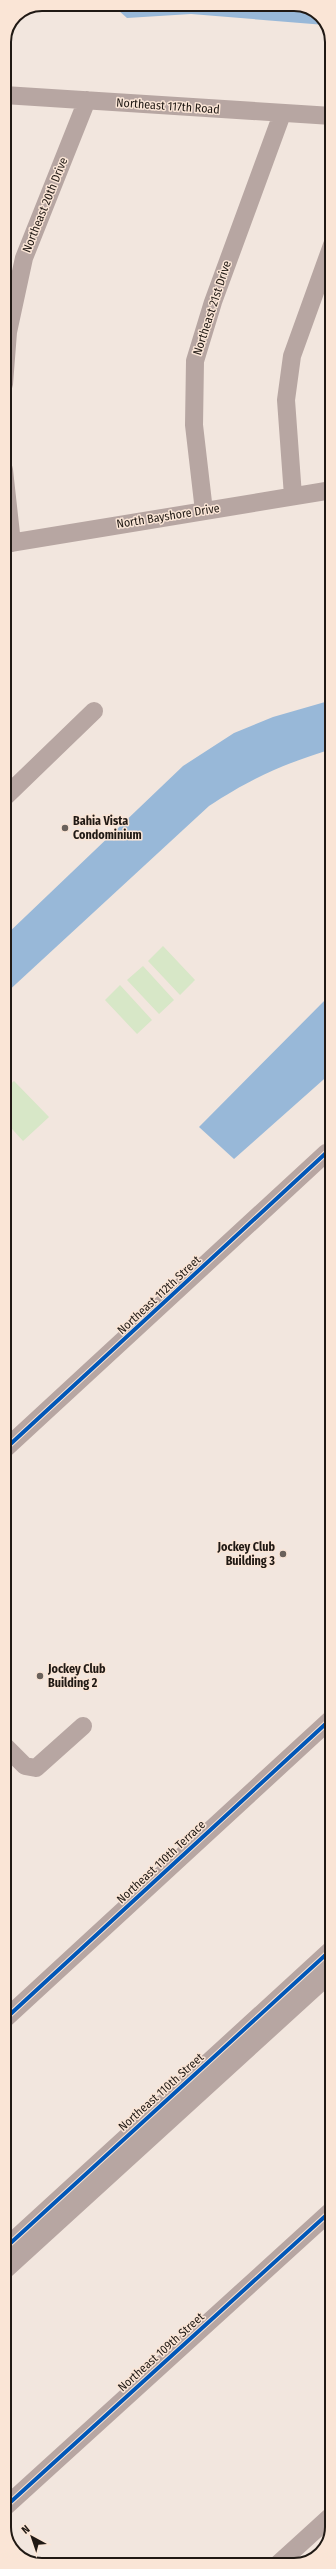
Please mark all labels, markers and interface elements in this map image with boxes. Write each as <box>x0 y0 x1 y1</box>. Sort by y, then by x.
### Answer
street label: Northeast 117th Road <box>116 95 220 117</box>
street label: Northeast 20th Drive <box>19 155 71 255</box>
street label: Northeast 21st Drive <box>190 259 234 357</box>
street label: North Bayshore Drive <box>115 501 221 531</box>
place label: Bahia Vista Condominium <box>73 814 142 842</box>
marker: Bahia Vista Condominium <box>60 823 70 833</box>
street label: Northeast 112th Street <box>115 1253 204 1337</box>
place label: Jockey Club Building 3 <box>217 1540 275 1568</box>
marker: Jockey Club Building 3 <box>278 1549 288 1559</box>
place label: Jockey Club Building 2 <box>47 1662 106 1690</box>
marker: Jockey Club Building 2 <box>35 1671 45 1681</box>
street label: Northeast 110th Terrace <box>114 1817 208 1907</box>
street label: Northeast 110th Street <box>116 2050 206 2134</box>
street label: Northeast 109th Street <box>115 2310 207 2394</box>
north arrow <box>12 2517 52 2557</box>
text: N <box>19 2523 33 2537</box>

